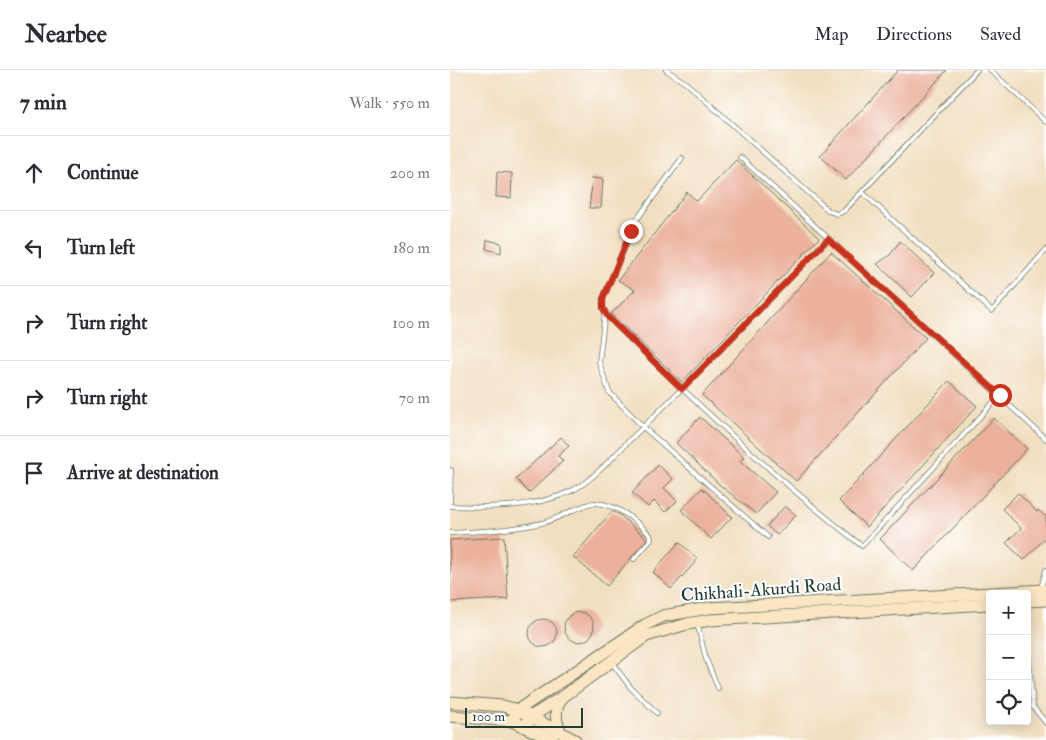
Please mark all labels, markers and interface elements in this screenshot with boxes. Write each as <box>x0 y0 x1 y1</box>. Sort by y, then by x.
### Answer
text: Nearbee <box>25 19 107 50</box>
text: Map <box>815 23 848 46</box>
text: Directions <box>876 23 952 46</box>
text: Saved <box>980 23 1021 46</box>
text: 7 min <box>20 89 67 116</box>
text: Walk · 550 m <box>349 93 430 113</box>
icon: ahead <box>20 159 48 187</box>
text: Continue <box>67 161 138 185</box>
text: 200 m <box>390 163 430 183</box>
route end <box>620 220 643 243</box>
icon: left <box>20 234 48 262</box>
text: Turn left <box>67 236 135 260</box>
text: 180 m <box>393 238 430 258</box>
icon: right <box>20 309 48 337</box>
text: Turn right <box>67 311 147 335</box>
text: 100 m <box>392 313 430 333</box>
icon: right <box>20 384 48 412</box>
route start <box>989 384 1012 407</box>
text: Turn right <box>67 386 147 410</box>
text: 70 m <box>399 388 430 408</box>
icon: arrive <box>20 459 48 487</box>
text: Arrive at destination <box>67 461 219 485</box>
street label: Chikhali-Akurdi Road <box>680 573 842 607</box>
map controls <box>986 590 1031 725</box>
button: + <box>986 590 1031 635</box>
button: − <box>986 635 1031 680</box>
button: locate <box>986 680 1031 725</box>
scale bar <box>465 705 582 728</box>
text: 100 m <box>472 708 505 725</box>

